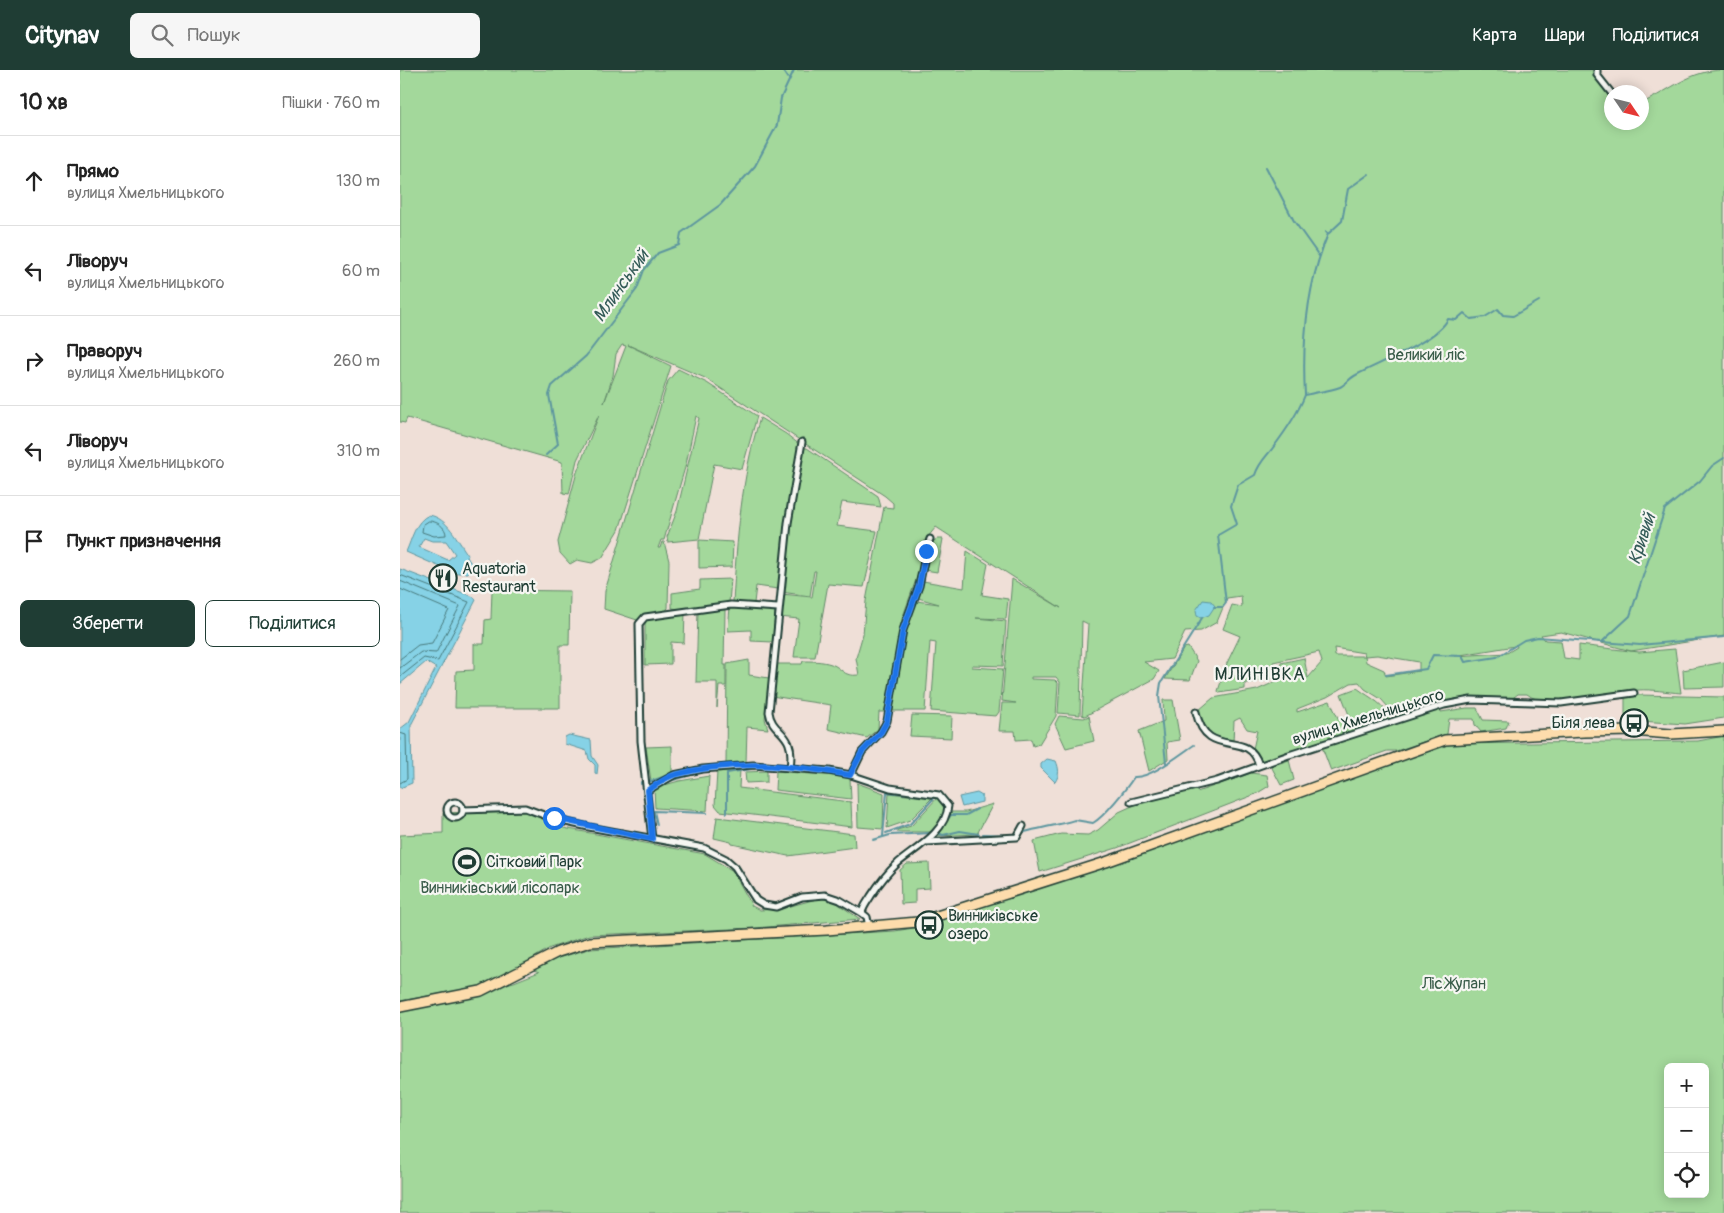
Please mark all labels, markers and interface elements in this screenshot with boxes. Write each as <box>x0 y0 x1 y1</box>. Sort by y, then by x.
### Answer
search box <box>130 13 480 58</box>
text: Citynav <box>25 21 100 50</box>
icon: search <box>148 21 176 49</box>
text: Пошук <box>188 23 241 47</box>
text: Карта <box>1472 24 1517 47</box>
text: Шари <box>1545 24 1584 47</box>
text: Поділитися <box>1612 24 1699 47</box>
north arrow <box>1604 85 1649 130</box>
text: 10 хв <box>20 89 68 116</box>
text: Пішки · 760 m <box>282 93 380 113</box>
text: Прямо <box>67 159 119 183</box>
icon: ahead <box>20 167 48 195</box>
text: 130 m <box>336 171 380 191</box>
text: вулиця Хмельницького <box>67 183 224 203</box>
water label: Млинський <box>588 244 655 327</box>
text: Ліворуч <box>67 249 128 273</box>
icon: left <box>20 257 48 285</box>
text: 60 m <box>342 261 380 281</box>
text: вулиця Хмельницького <box>67 273 224 293</box>
text: Праворуч <box>67 339 142 363</box>
park label: Великий ліс <box>1387 345 1465 365</box>
icon: right <box>20 347 48 375</box>
text: 260 m <box>333 351 380 371</box>
text: вулиця Хмельницького <box>67 363 224 383</box>
text: Ліворуч <box>67 429 128 453</box>
icon: left <box>20 437 48 465</box>
text: 310 m <box>336 441 380 461</box>
text: вулиця Хмельницького <box>67 453 224 473</box>
water label: Кривий <box>1623 509 1661 567</box>
icon: arrive <box>20 527 48 555</box>
text: Пункт призначення <box>67 529 221 553</box>
route end <box>915 540 938 563</box>
place label: Aquatoria Restaurant <box>462 559 536 597</box>
restaurant icon: Aquatoria Restaurant <box>428 563 458 593</box>
button: Зберегти <box>20 600 195 647</box>
button: Поділитися <box>205 600 380 647</box>
district label: МЛИНІВКА <box>1214 663 1306 686</box>
street label: вулиця Хмельницького <box>1290 684 1447 750</box>
bus stop icon: Бiля лева <box>1619 708 1649 738</box>
place label: Бiля лева <box>1552 713 1615 733</box>
route start <box>543 807 566 830</box>
sports icon: Сітковий Парк <box>452 847 482 877</box>
place label: Сітковий Парк <box>486 852 583 872</box>
park label: Винниківський лісопарк <box>420 878 580 898</box>
place label: Винниківське озеро <box>948 906 1038 944</box>
bus stop icon: Винниківське озеро <box>914 910 944 940</box>
park label: Ліс Жупан <box>1421 974 1486 994</box>
map controls <box>1664 1063 1709 1198</box>
button: + <box>1664 1063 1709 1108</box>
button: − <box>1664 1108 1709 1153</box>
button: locate <box>1664 1153 1709 1198</box>

